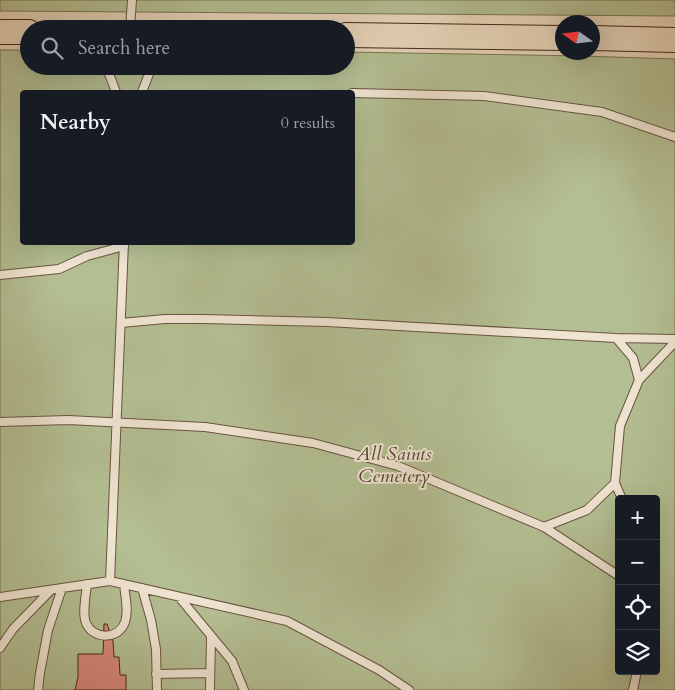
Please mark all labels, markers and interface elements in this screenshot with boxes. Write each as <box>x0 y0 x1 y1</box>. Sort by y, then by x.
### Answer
north arrow <box>555 15 600 60</box>
search box <box>20 20 355 75</box>
icon: search <box>38 34 66 62</box>
text: Search here <box>78 35 170 61</box>
text: Nearby <box>40 108 111 137</box>
text: 0 results <box>281 112 335 134</box>
park label: All Saints Cemetery <box>355 441 432 489</box>
map controls <box>615 495 660 675</box>
button: + <box>615 495 660 540</box>
button: − <box>615 540 660 585</box>
button: locate <box>615 585 660 630</box>
button: layers <box>615 630 660 675</box>

